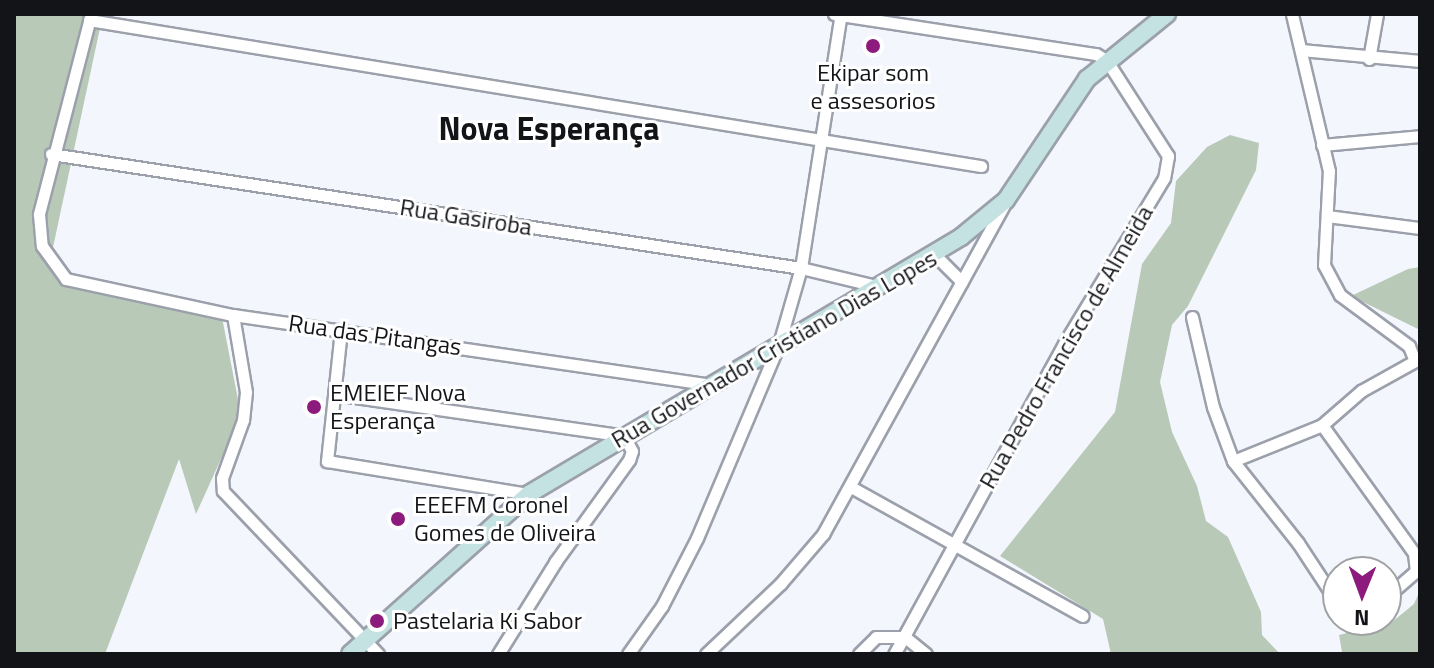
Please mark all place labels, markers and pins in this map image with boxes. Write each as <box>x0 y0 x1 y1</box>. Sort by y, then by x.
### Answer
marker: Ekipar som e assesorios <box>864 37 882 55</box>
place label: Ekipar som e assesorios <box>810 59 936 115</box>
place label: EMEIEF Nova Esperança <box>330 379 466 435</box>
marker: EMEIEF Nova Esperança <box>305 398 323 416</box>
place label: EEEFM Coronel Gomes de Oliveira <box>414 491 596 547</box>
marker: EEEFM Coronel Gomes de Oliveira <box>389 510 407 528</box>
place label: Pastelaria Ki Sabor <box>393 607 582 635</box>
marker: Pastelaria Ki Sabor <box>368 612 386 630</box>

